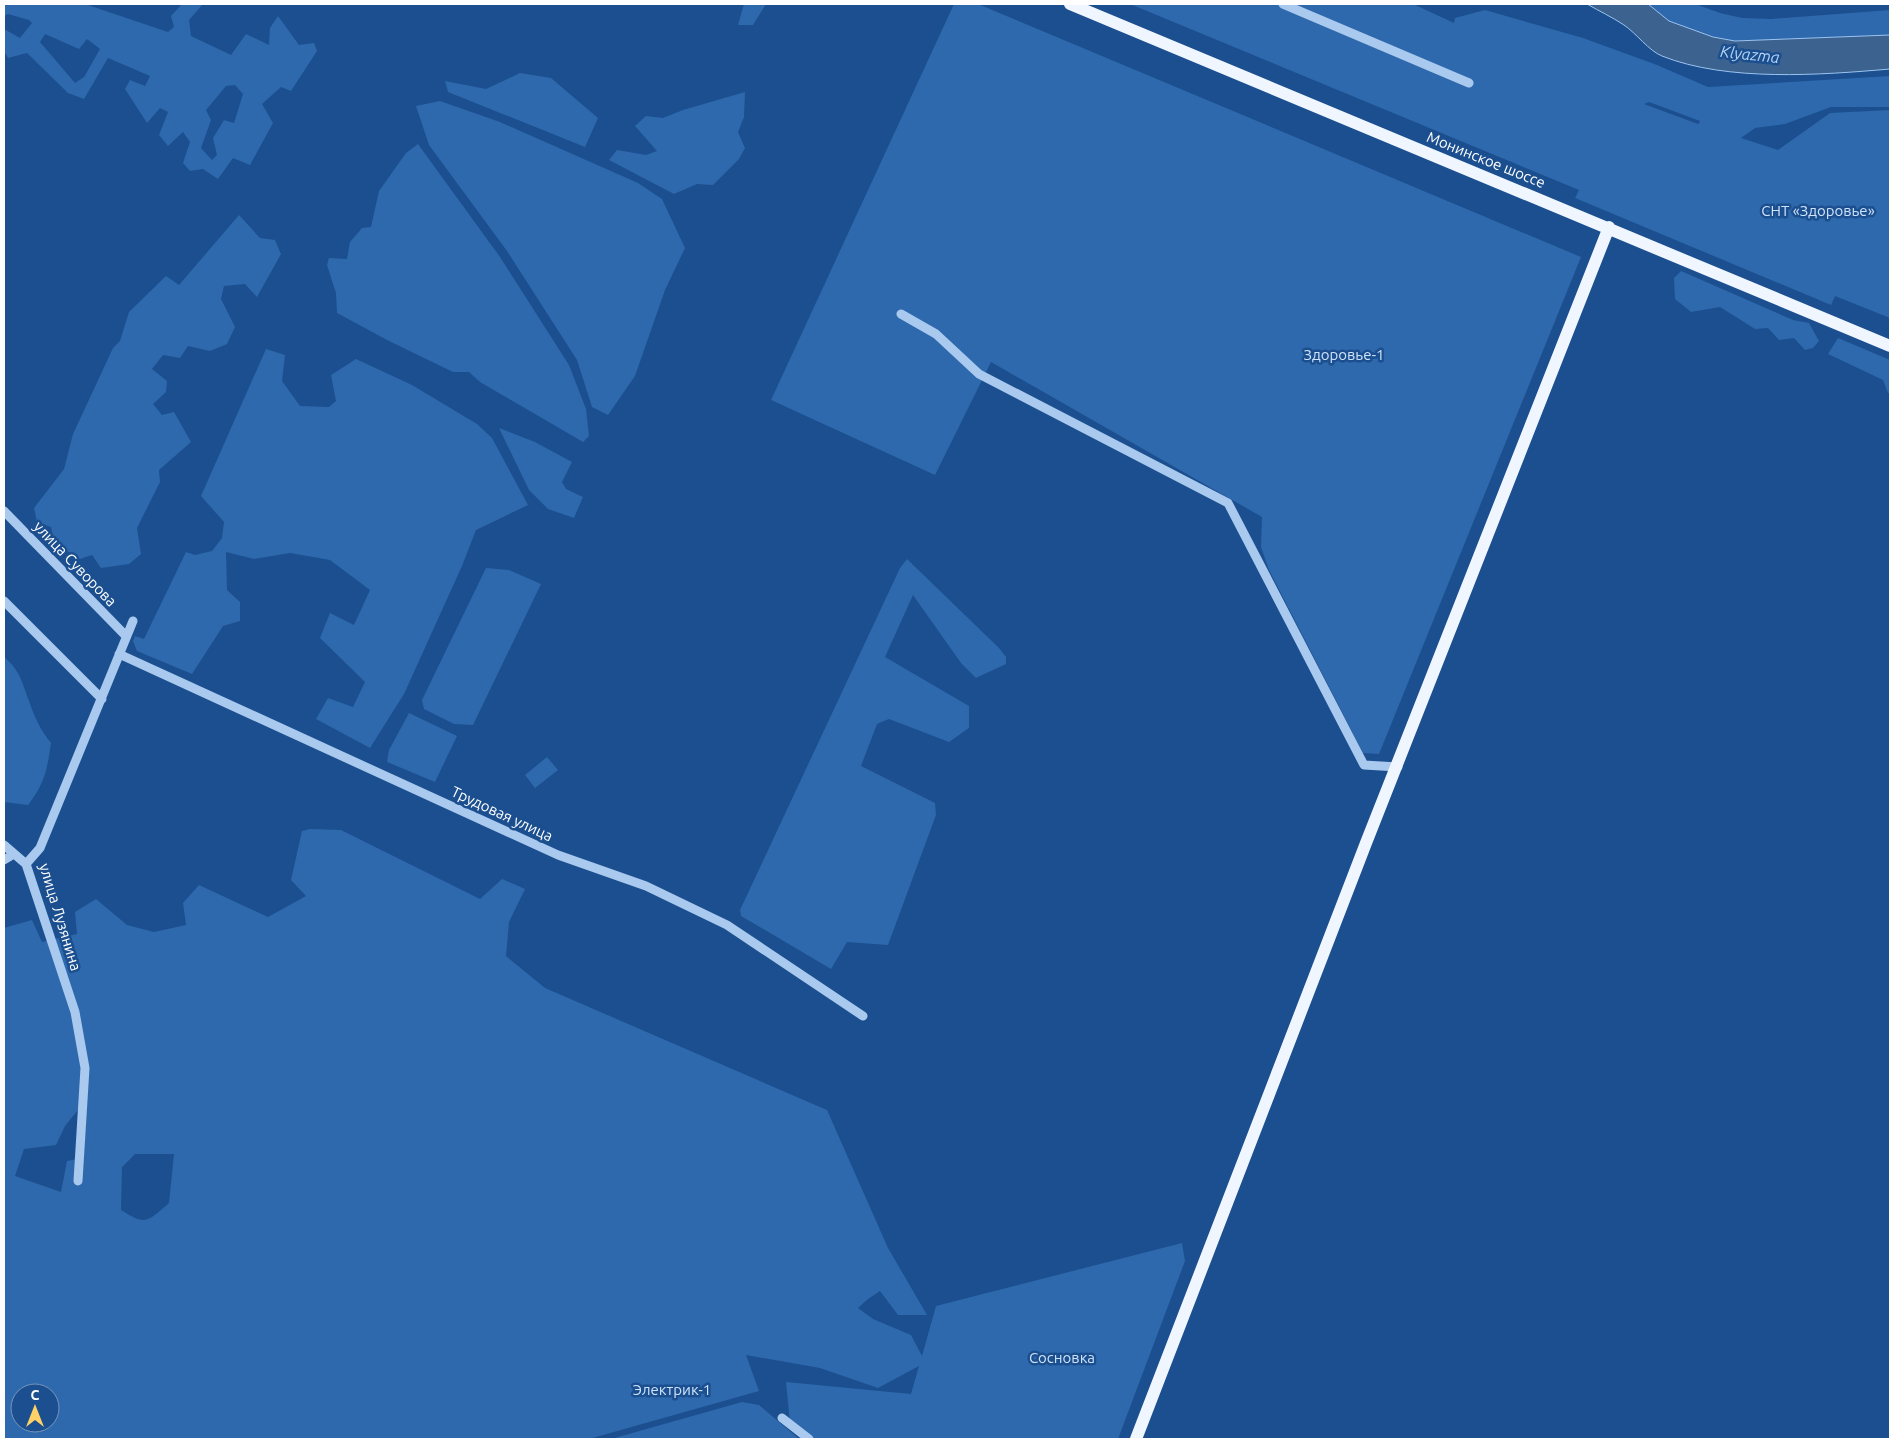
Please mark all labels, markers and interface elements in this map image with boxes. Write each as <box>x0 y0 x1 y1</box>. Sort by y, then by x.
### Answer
water label: Klyazma <box>1719 42 1781 66</box>
street label: Монинское шоссе <box>1424 128 1548 191</box>
park label: СНТ «Здоровье» <box>1761 202 1875 219</box>
park label: Здоровье-1 <box>1304 346 1384 363</box>
street label: улица Суворова <box>31 518 120 610</box>
street label: Трудовая улица <box>449 783 556 844</box>
street label: улица Лузянина <box>36 861 85 973</box>
park label: Сосновка <box>1029 1349 1095 1366</box>
park label: Электрик-1 <box>633 1381 711 1398</box>
north arrow <box>10 1383 60 1433</box>
text: С <box>31 1387 40 1403</box>

